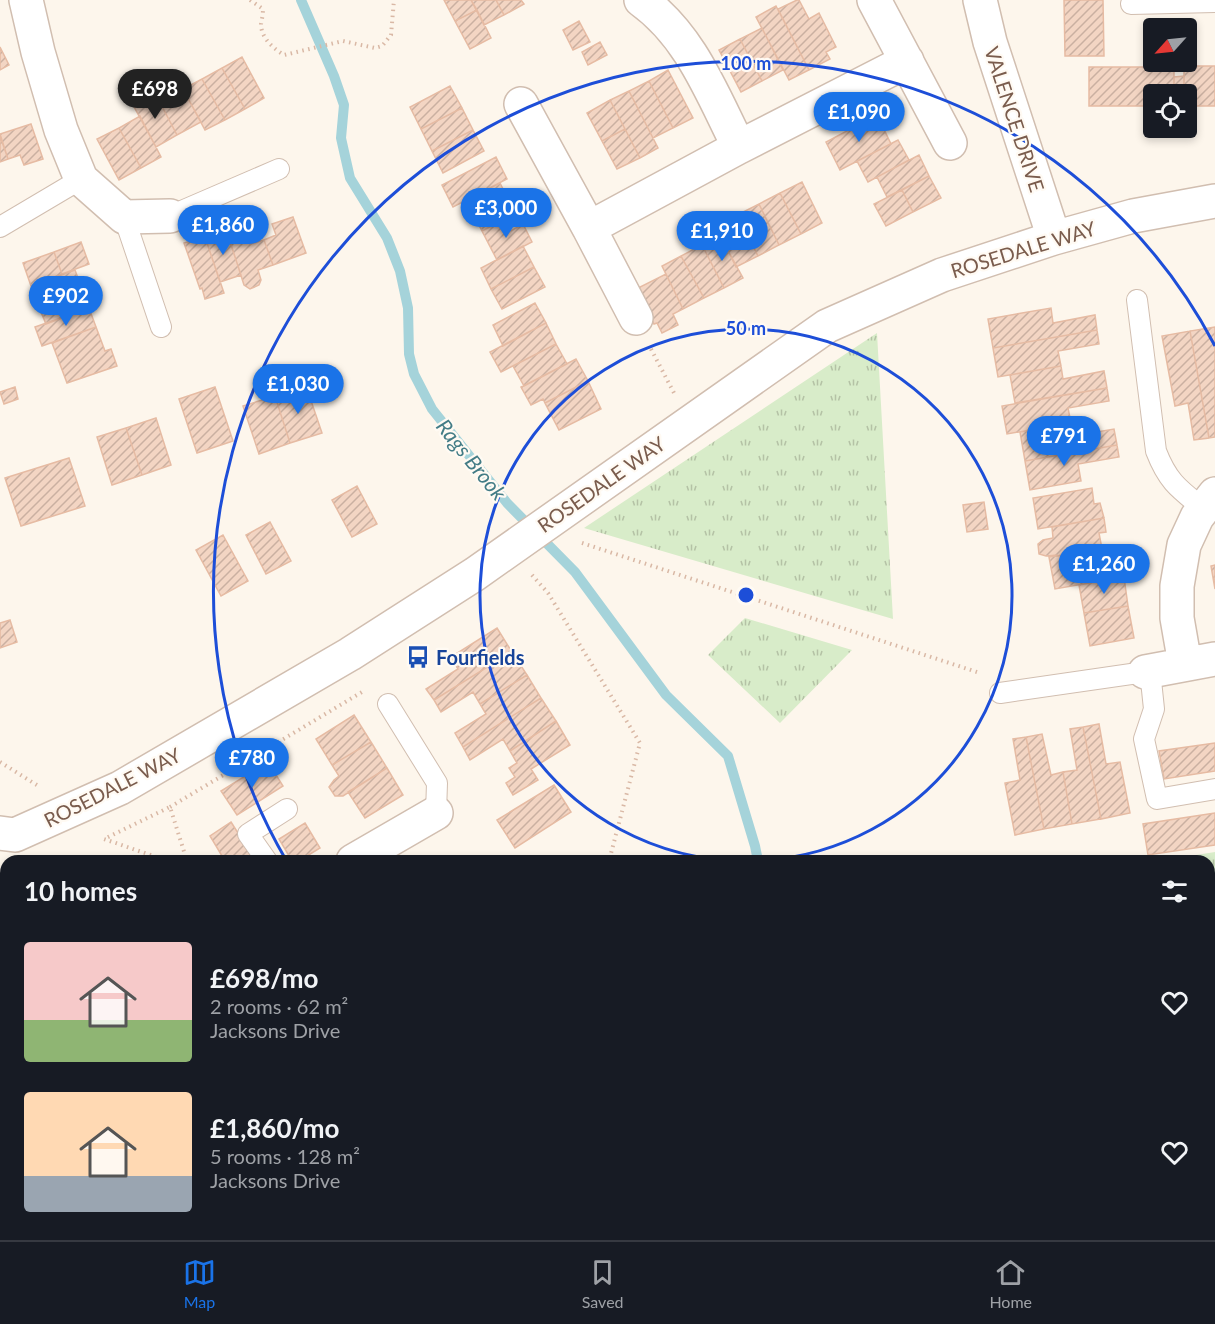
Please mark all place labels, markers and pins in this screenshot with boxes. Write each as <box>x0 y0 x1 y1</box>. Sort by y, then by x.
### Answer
pin: £698 <box>119 69 191 120</box>
pin: £1,090 <box>810 92 908 143</box>
pin: £3,000 <box>457 188 555 239</box>
pin: £1,860 <box>174 205 272 256</box>
pin: £1,910 <box>673 211 771 262</box>
pin: £902 <box>30 276 102 327</box>
pin: £1,030 <box>249 364 347 415</box>
pin: £791 <box>1028 416 1100 467</box>
pin: £1,260 <box>1055 544 1153 595</box>
centre of rings <box>736 585 756 605</box>
bus stop icon: Fourfields <box>405 644 431 670</box>
place label: Fourfields <box>436 645 525 669</box>
pin: £780 <box>216 738 288 789</box>

